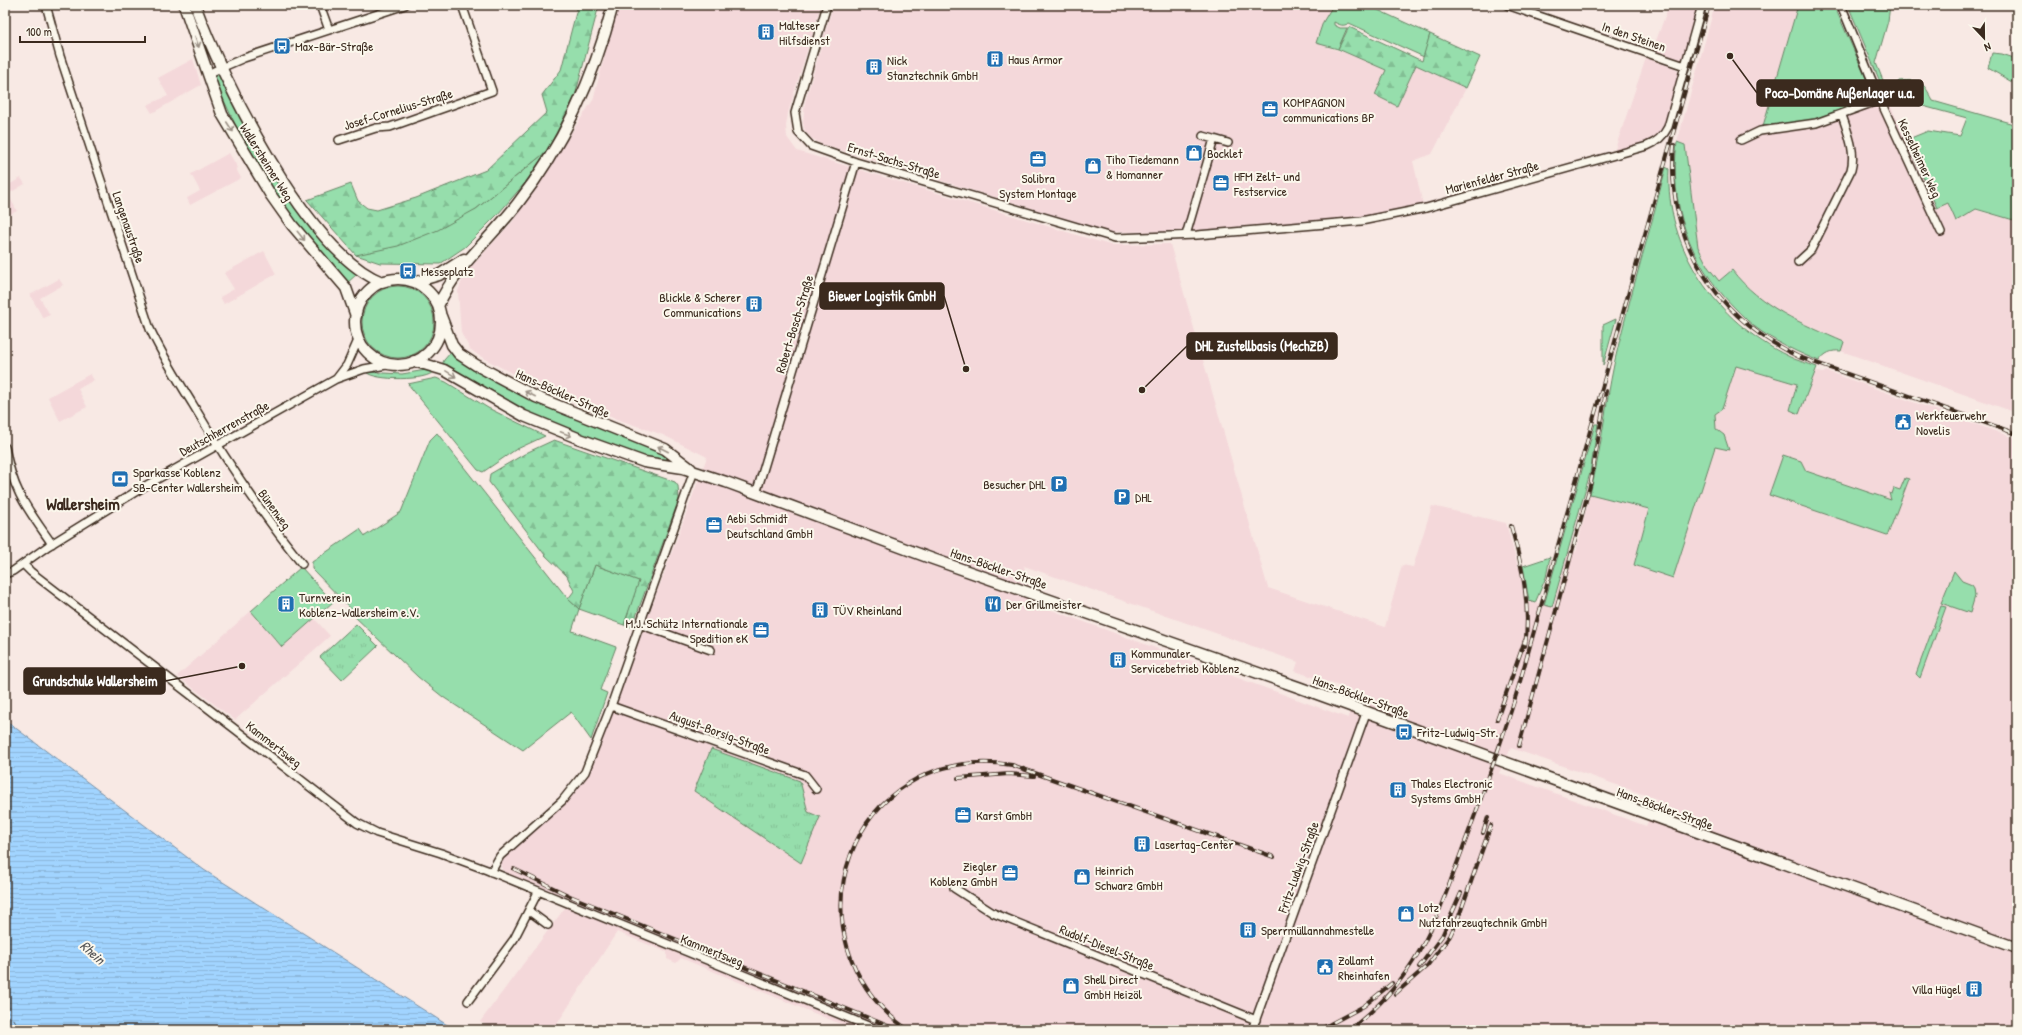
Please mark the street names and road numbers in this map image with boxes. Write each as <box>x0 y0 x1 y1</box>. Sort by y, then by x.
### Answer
street label: In den Steinen <box>1600 17 1668 55</box>
street label: Josef-Cornelius-Straße <box>341 84 455 134</box>
street label: Kesselheimer Weg <box>1894 116 1946 201</box>
street label: Wallersheimer Weg <box>236 120 298 204</box>
street label: Ernst-Sachs-Straße <box>846 137 942 183</box>
street label: Marienfelder Straße <box>1443 156 1541 198</box>
street label: Langenaustraße <box>108 189 150 265</box>
street label: Robert-Bosch-Straße <box>771 273 817 375</box>
street label: Hans-Böckler-Straße <box>513 364 613 422</box>
street label: Deutschherrenstraße <box>176 396 272 460</box>
street label: Bünenweg <box>254 485 296 533</box>
street label: Hans-Böckler-Straße <box>948 543 1050 593</box>
street label: Hans-Böckler-Straße <box>1310 670 1412 722</box>
street label: August-Borsig-Straße <box>667 705 773 759</box>
street label: Kammertsweg <box>242 717 306 772</box>
street label: Hans-Böckler-Straße <box>1614 782 1716 834</box>
street label: Fritz-Ludwig-Straße <box>1273 819 1323 916</box>
street label: Rudolf-Diesel-Straße <box>1057 920 1157 974</box>
street label: Kammertsweg <box>678 929 746 971</box>

